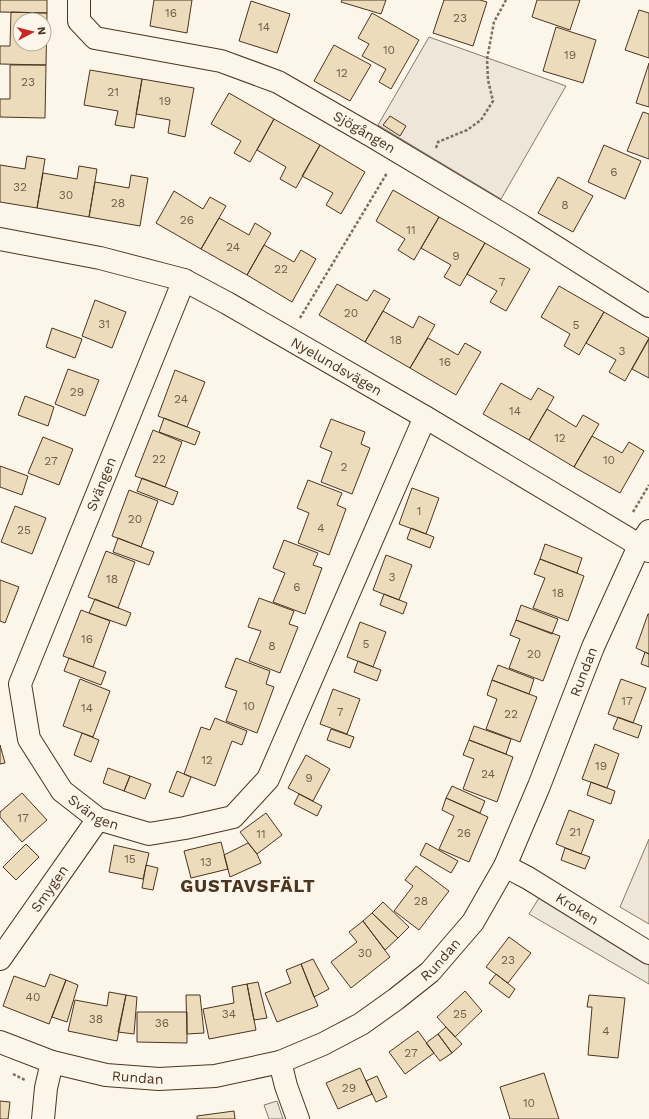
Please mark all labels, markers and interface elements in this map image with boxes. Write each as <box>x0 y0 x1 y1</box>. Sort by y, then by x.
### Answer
house number: 16 <box>165 6 177 20</box>
house number: 23 <box>453 11 467 25</box>
north arrow <box>12 12 52 52</box>
house number: 14 <box>258 20 270 34</box>
text: N <box>34 26 48 36</box>
house number: 10 <box>383 43 395 57</box>
house number: 19 <box>564 48 576 62</box>
house number: 12 <box>336 66 348 80</box>
house number: 23 <box>21 75 35 89</box>
house number: 21 <box>107 85 119 99</box>
house number: 19 <box>159 94 171 108</box>
street label: Sjögången <box>331 108 398 156</box>
house number: 6 <box>610 165 618 179</box>
house number: 32 <box>13 180 27 194</box>
house number: 30 <box>59 188 73 202</box>
house number: 28 <box>111 196 125 210</box>
house number: 8 <box>561 198 569 212</box>
house number: 26 <box>180 213 194 227</box>
house number: 11 <box>406 223 416 237</box>
house number: 24 <box>226 240 240 254</box>
house number: 9 <box>452 249 460 263</box>
house number: 22 <box>274 262 288 276</box>
house number: 7 <box>499 275 506 289</box>
house number: 20 <box>344 306 358 320</box>
house number: 31 <box>98 317 110 331</box>
house number: 5 <box>573 318 580 332</box>
house number: 18 <box>390 333 402 347</box>
street label: Nyelundsvägen <box>288 334 385 399</box>
house number: 3 <box>619 344 626 358</box>
house number: 16 <box>439 355 451 369</box>
house number: 29 <box>70 385 84 399</box>
house number: 24 <box>174 392 188 406</box>
house number: 14 <box>509 404 521 418</box>
house number: 12 <box>554 431 566 445</box>
house number: 22 <box>152 452 166 466</box>
house number: 10 <box>603 453 615 467</box>
house number: 27 <box>44 454 58 468</box>
street label: Svängen <box>83 455 119 513</box>
house number: 2 <box>341 460 348 474</box>
house number: 1 <box>417 504 421 518</box>
house number: 20 <box>128 512 142 526</box>
house number: 4 <box>317 521 325 535</box>
house number: 25 <box>17 523 31 537</box>
house number: 3 <box>389 570 396 584</box>
house number: 18 <box>106 572 118 586</box>
house number: 6 <box>293 580 301 594</box>
house number: 18 <box>552 586 564 600</box>
house number: 16 <box>81 632 93 646</box>
house number: 5 <box>363 637 370 651</box>
house number: 8 <box>268 639 276 653</box>
street label: Rundan <box>567 645 600 699</box>
house number: 20 <box>527 647 541 661</box>
house number: 17 <box>621 694 633 708</box>
house number: 10 <box>243 699 255 713</box>
house number: 14 <box>81 701 93 715</box>
house number: 7 <box>337 705 344 719</box>
house number: 22 <box>504 707 518 721</box>
house number: 12 <box>201 753 213 767</box>
house number: 19 <box>595 759 607 773</box>
house number: 24 <box>481 767 495 781</box>
house number: 9 <box>305 771 313 785</box>
street label: Svängen <box>65 791 121 833</box>
house number: 17 <box>17 811 29 825</box>
house number: 21 <box>569 825 581 839</box>
house number: 26 <box>457 826 471 840</box>
house number: 11 <box>256 827 266 841</box>
house number: 15 <box>124 852 136 866</box>
house number: 13 <box>200 855 212 869</box>
street label: Smygen <box>27 862 71 915</box>
district label: GUSTAVSFÄLT <box>180 875 316 896</box>
street label: Kroken <box>553 889 602 928</box>
house number: 28 <box>414 894 428 908</box>
street label: Rundan <box>417 935 463 984</box>
house number: 30 <box>358 946 372 960</box>
house number: 23 <box>501 953 515 967</box>
house number: 40 <box>26 990 40 1004</box>
house number: 34 <box>222 1007 236 1021</box>
house number: 25 <box>453 1007 467 1021</box>
house number: 38 <box>89 1012 103 1026</box>
house number: 36 <box>155 1016 169 1030</box>
house number: 4 <box>602 1024 610 1038</box>
house number: 27 <box>404 1046 418 1060</box>
street label: Rundan <box>111 1067 164 1087</box>
house number: 29 <box>342 1081 356 1095</box>
house number: 10 <box>523 1096 535 1110</box>

